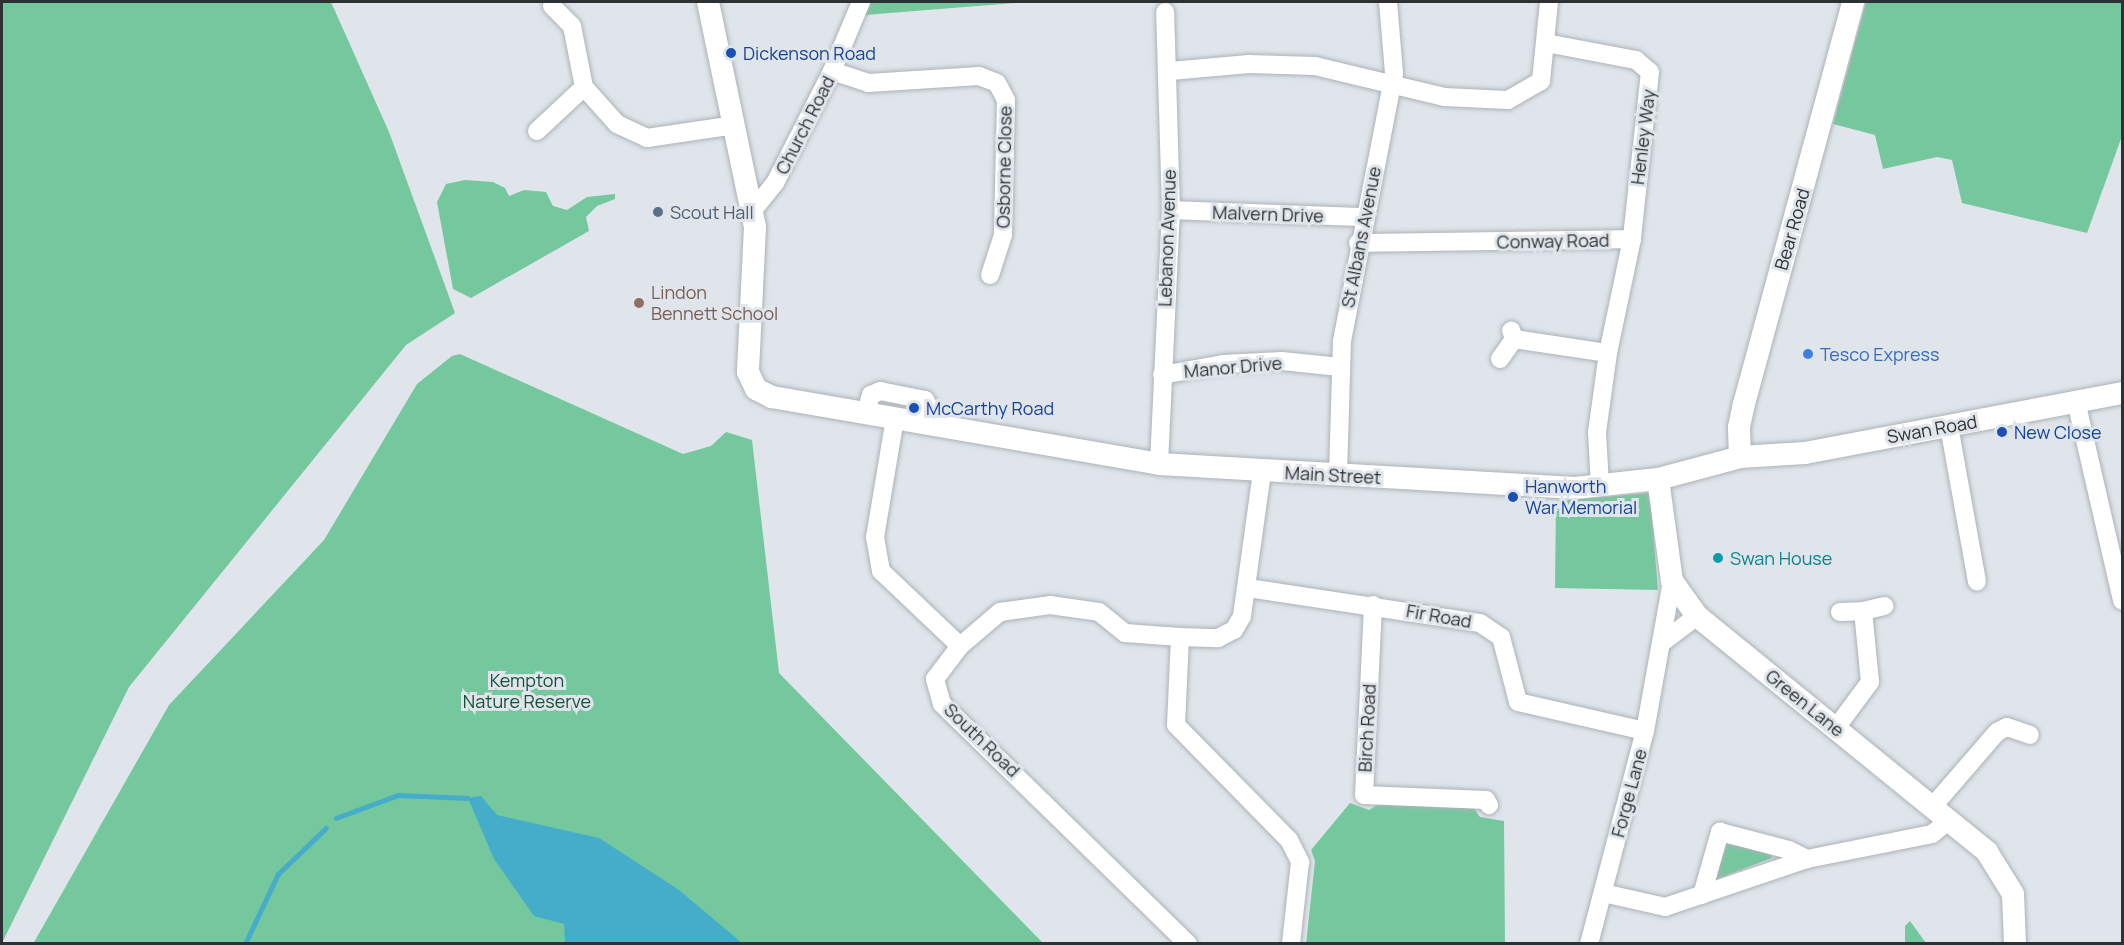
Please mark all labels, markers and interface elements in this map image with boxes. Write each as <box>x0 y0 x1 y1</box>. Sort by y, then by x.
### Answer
place label: Dickenson Road <box>743 42 876 64</box>
marker: Dickenson Road <box>724 46 738 60</box>
street label: Church Road <box>771 72 839 178</box>
street label: Henley Way <box>1626 88 1660 186</box>
street label: Osborne Close <box>992 106 1016 228</box>
street label: St Albans Avenue <box>1337 164 1385 310</box>
street label: Lebanon Avenue <box>1154 169 1180 307</box>
street label: Bear Road <box>1770 186 1814 272</box>
place label: Scout Hall <box>670 201 754 223</box>
street label: Malvern Drive <box>1212 201 1324 227</box>
marker: Scout Hall <box>651 205 665 219</box>
street label: Conway Road <box>1496 229 1610 253</box>
place label: Lindon Bennett School <box>651 282 778 324</box>
marker: Lindon Bennett School <box>632 296 646 310</box>
place label: Tesco Express <box>1820 343 1939 365</box>
marker: Tesco Express <box>1801 347 1815 361</box>
street label: Manor Drive <box>1183 352 1283 382</box>
place label: McCarthy Road <box>926 397 1054 419</box>
marker: McCarthy Road <box>907 401 921 415</box>
street label: Swan Road <box>1885 410 1979 448</box>
place label: New Close <box>2014 421 2102 443</box>
marker: New Close <box>1995 425 2009 439</box>
street label: Main Street <box>1284 462 1382 488</box>
place label: Hanworth War Memorial <box>1525 476 1637 518</box>
marker: Hanworth War Memorial <box>1506 490 1520 504</box>
place label: Swan House <box>1730 547 1832 569</box>
marker: Swan House <box>1711 551 1725 565</box>
street label: Fir Road <box>1405 600 1473 632</box>
street label: Green Lane <box>1762 665 1848 741</box>
park label: Kempton Nature Reserve <box>463 670 591 712</box>
street label: Birch Road <box>1354 683 1380 773</box>
street label: South Road <box>940 699 1024 781</box>
street label: Forge Lane <box>1607 746 1651 840</box>

